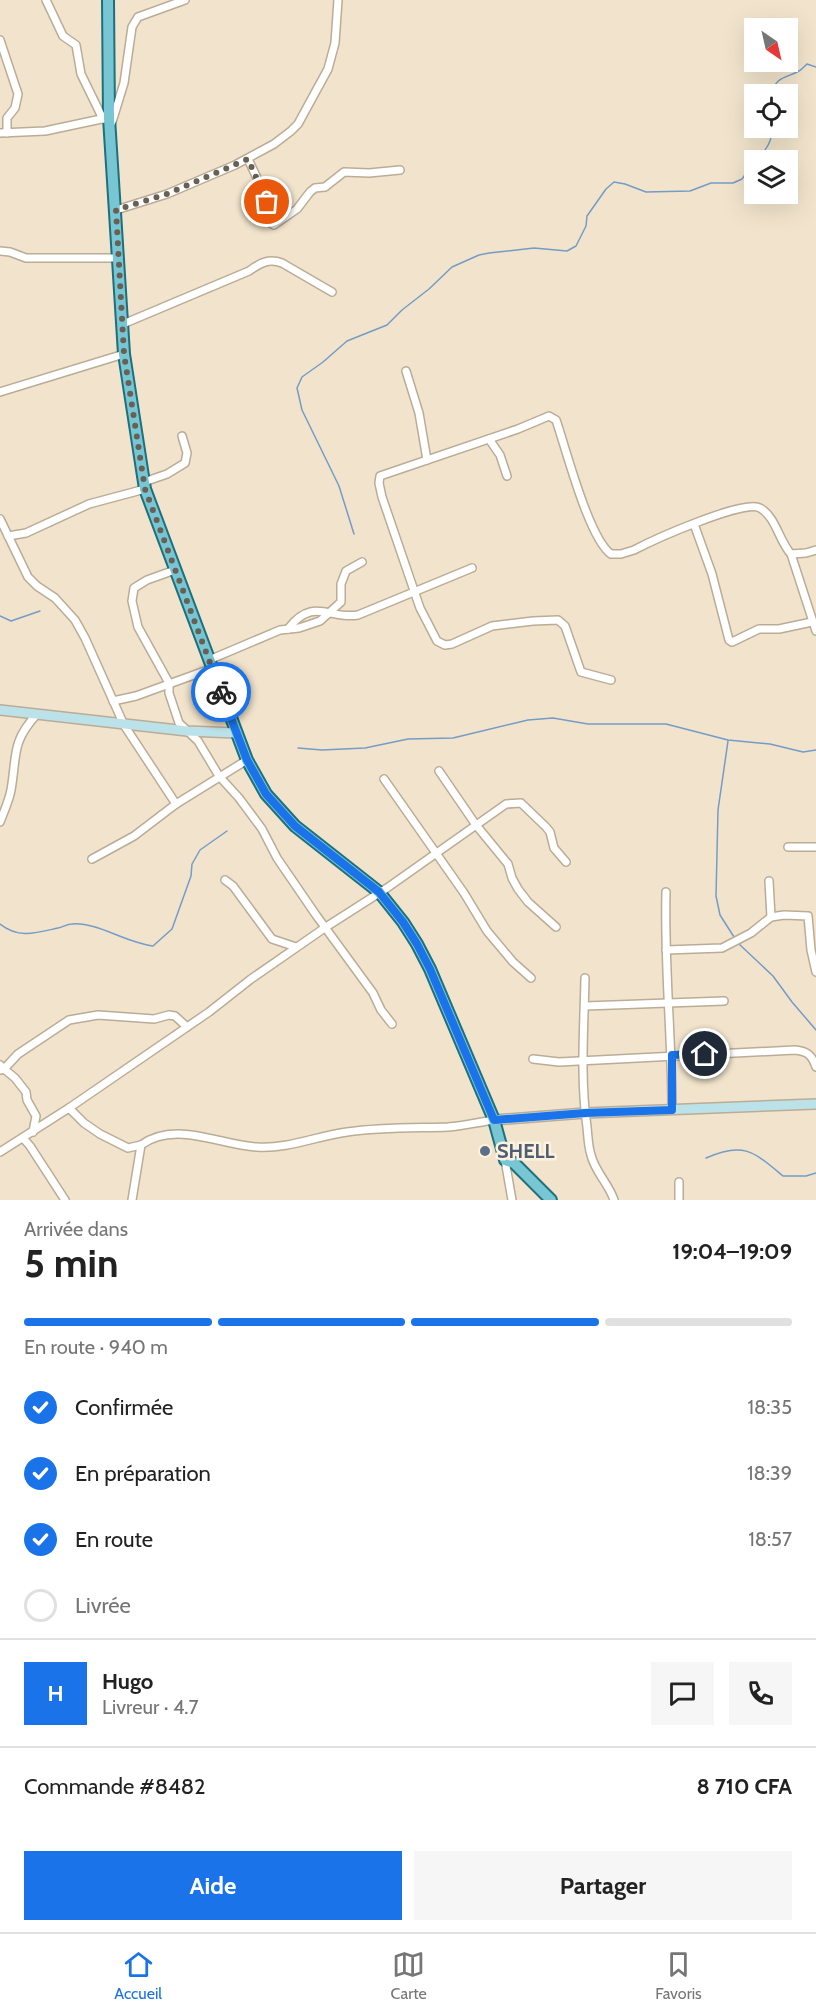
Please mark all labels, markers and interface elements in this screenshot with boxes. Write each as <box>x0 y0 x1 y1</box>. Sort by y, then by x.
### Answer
north arrow <box>744 18 798 72</box>
map controls <box>744 18 798 204</box>
button: locate <box>744 84 798 138</box>
button: layers <box>744 150 798 204</box>
pin <box>241 176 292 227</box>
icon: bag <box>250 185 283 218</box>
courier <box>191 662 251 722</box>
icon: bike <box>205 676 238 709</box>
pin <box>679 1028 730 1079</box>
icon: home <box>688 1037 721 1070</box>
place label: SHELL <box>497 1139 555 1163</box>
marker: SHELL <box>478 1144 492 1158</box>
text: Arrivée dans <box>24 1217 128 1241</box>
text: 19:04–19:09 <box>672 1238 792 1265</box>
text: 5 min <box>24 1239 119 1287</box>
text: En route · 940 m <box>24 1335 168 1359</box>
icon: check <box>24 1391 57 1424</box>
text: Confirmée <box>75 1394 173 1421</box>
text: 18:35 <box>748 1395 792 1419</box>
icon: check <box>24 1457 57 1490</box>
text: En préparation <box>75 1460 211 1487</box>
text: 18:39 <box>747 1461 792 1485</box>
icon: check <box>24 1523 57 1556</box>
text: En route <box>75 1526 153 1553</box>
text: 18:57 <box>748 1527 792 1551</box>
text: Livrée <box>75 1592 131 1619</box>
button: chat <box>651 1662 714 1725</box>
button: phone <box>729 1662 792 1725</box>
text: Hugo <box>102 1668 153 1695</box>
text: H <box>47 1680 64 1707</box>
text: Livreur · 4.7 <box>102 1695 198 1719</box>
text: Commande #8482 <box>24 1773 206 1800</box>
text: 8 710 CFA <box>696 1773 792 1800</box>
button: Aide <box>24 1851 402 1920</box>
button: Partager <box>414 1851 792 1920</box>
tab: Accueil <box>114 1948 162 2003</box>
tab: Carte <box>391 1948 427 2003</box>
tab: Favoris <box>655 1948 702 2003</box>

